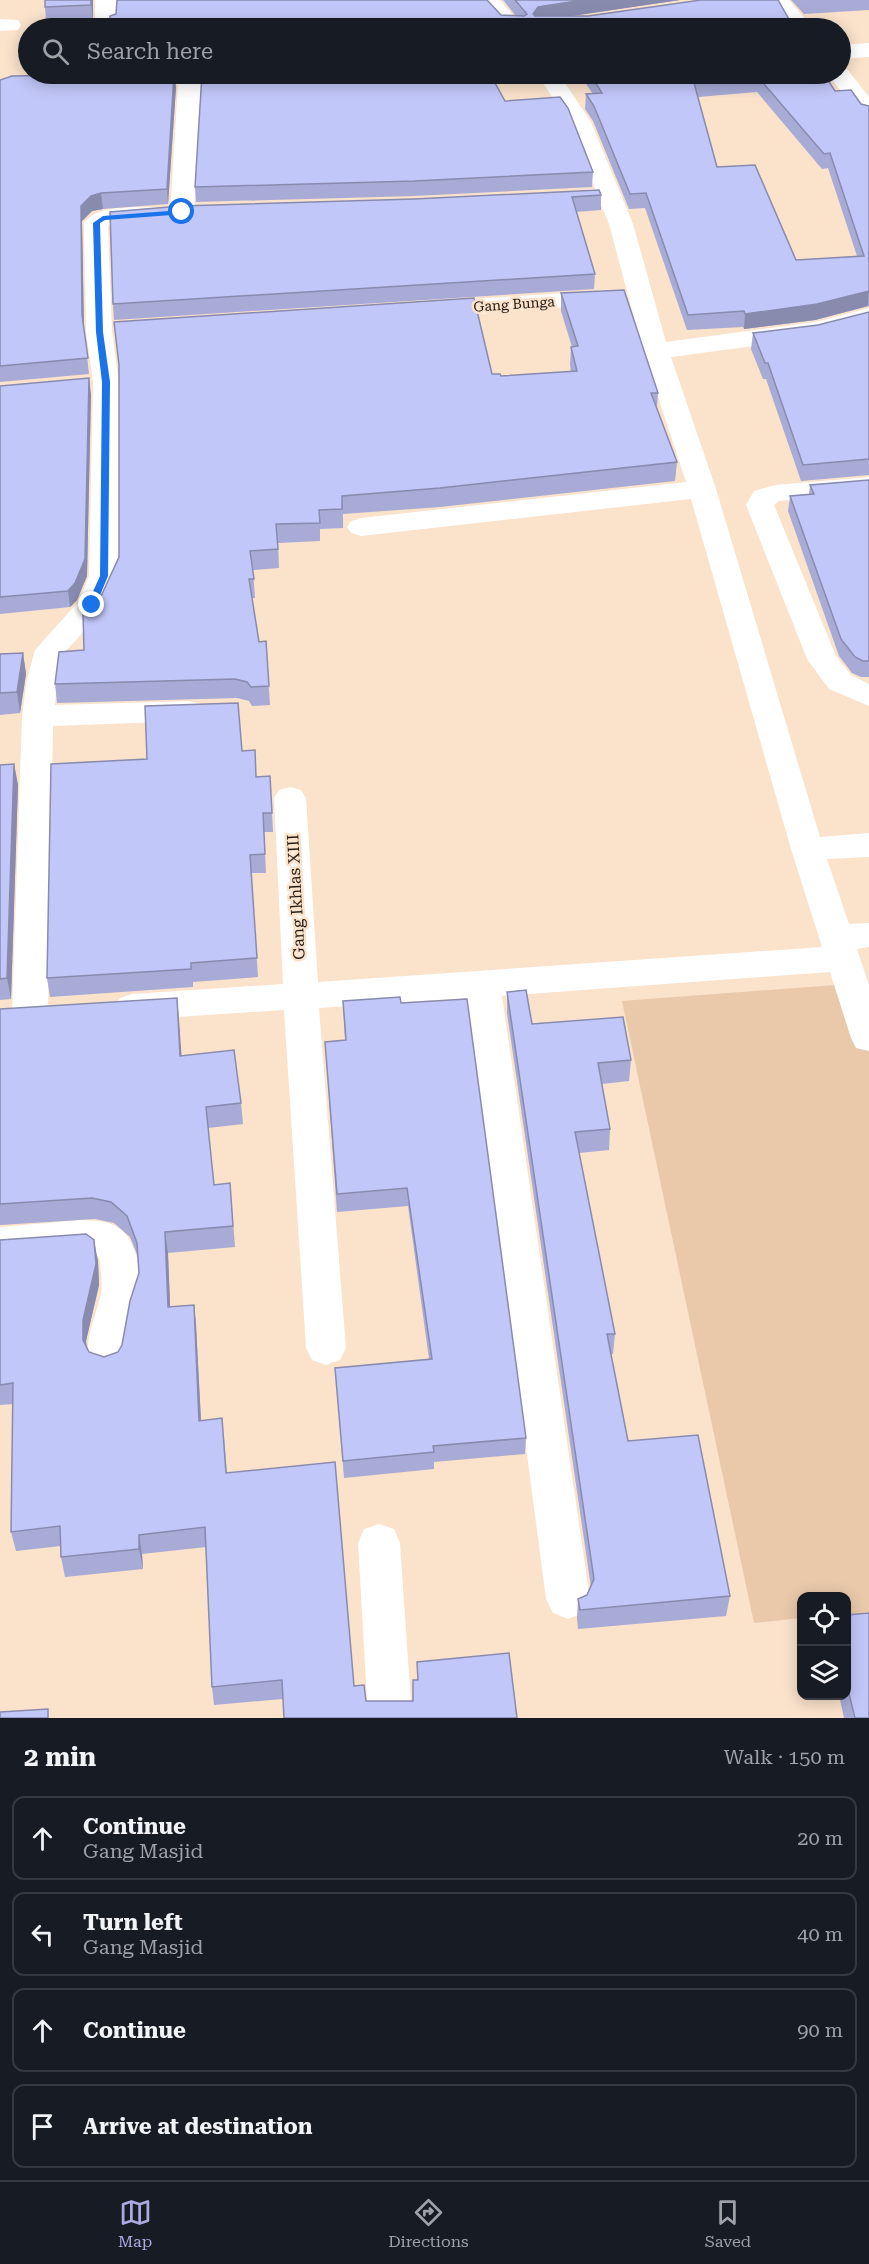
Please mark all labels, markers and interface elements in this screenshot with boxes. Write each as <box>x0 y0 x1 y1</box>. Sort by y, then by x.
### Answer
search box <box>18 18 851 84</box>
icon: search <box>39 35 72 68</box>
text: Search here <box>87 39 213 64</box>
route start <box>168 198 194 224</box>
street label: Gang Bunga <box>473 293 556 315</box>
route end <box>78 591 104 617</box>
street label: Gang Ikhlas XIII <box>283 834 309 960</box>
map controls <box>797 1592 851 1700</box>
button: locate <box>797 1592 851 1646</box>
button: layers <box>797 1646 851 1700</box>
text: 2 min <box>24 1742 96 1772</box>
text: Walk · 150 m <box>724 1745 845 1769</box>
text: Continue <box>83 1814 186 1839</box>
icon: ahead <box>26 1822 59 1855</box>
text: 20 m <box>797 1826 843 1850</box>
text: Gang Masjid <box>83 1839 203 1863</box>
text: Turn left <box>83 1910 183 1935</box>
icon: left <box>26 1918 59 1951</box>
text: 40 m <box>797 1922 843 1946</box>
text: Gang Masjid <box>83 1935 203 1959</box>
icon: ahead <box>26 2014 59 2047</box>
text: Continue <box>83 2018 186 2043</box>
text: 90 m <box>797 2018 843 2042</box>
icon: arrive <box>26 2110 59 2143</box>
text: Arrive at destination <box>83 2114 312 2139</box>
tab: Map <box>118 2196 152 2251</box>
tab: Directions <box>388 2196 469 2251</box>
tab: Saved <box>705 2196 751 2251</box>

